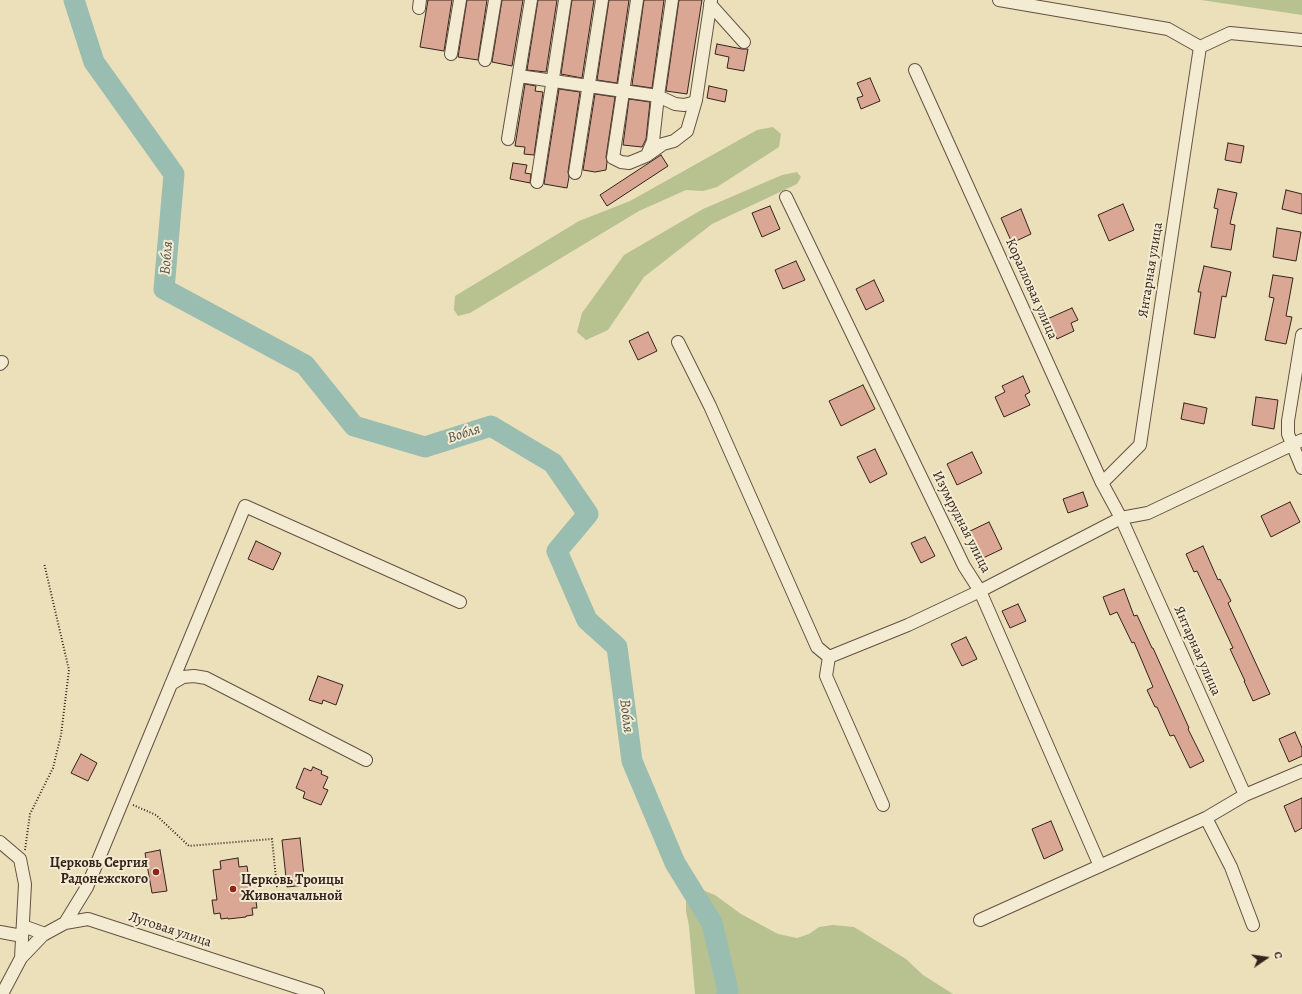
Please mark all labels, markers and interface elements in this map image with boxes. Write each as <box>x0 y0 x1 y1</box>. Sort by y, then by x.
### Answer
street label: Янтарная улица <box>1135 221 1167 319</box>
street label: Коралловая улица <box>1001 236 1061 342</box>
water label: Вобля <box>157 240 177 276</box>
water label: Вобля <box>445 420 483 448</box>
street label: Изумрудная улица <box>928 468 994 576</box>
street label: Янтарная улица <box>1170 604 1224 698</box>
water label: Вобля <box>615 698 637 734</box>
place label: Церковь Сергия Радонежского <box>50 856 148 888</box>
marker: Церковь Сергия Радонежского <box>151 867 161 877</box>
place label: Церковь Троицы Живоначальной <box>241 873 344 906</box>
marker: Церковь Троицы Живоначальной <box>228 884 238 894</box>
street label: Луговая улица <box>126 909 214 951</box>
north arrow <box>1246 938 1286 978</box>
text: С <box>1270 950 1286 960</box>

